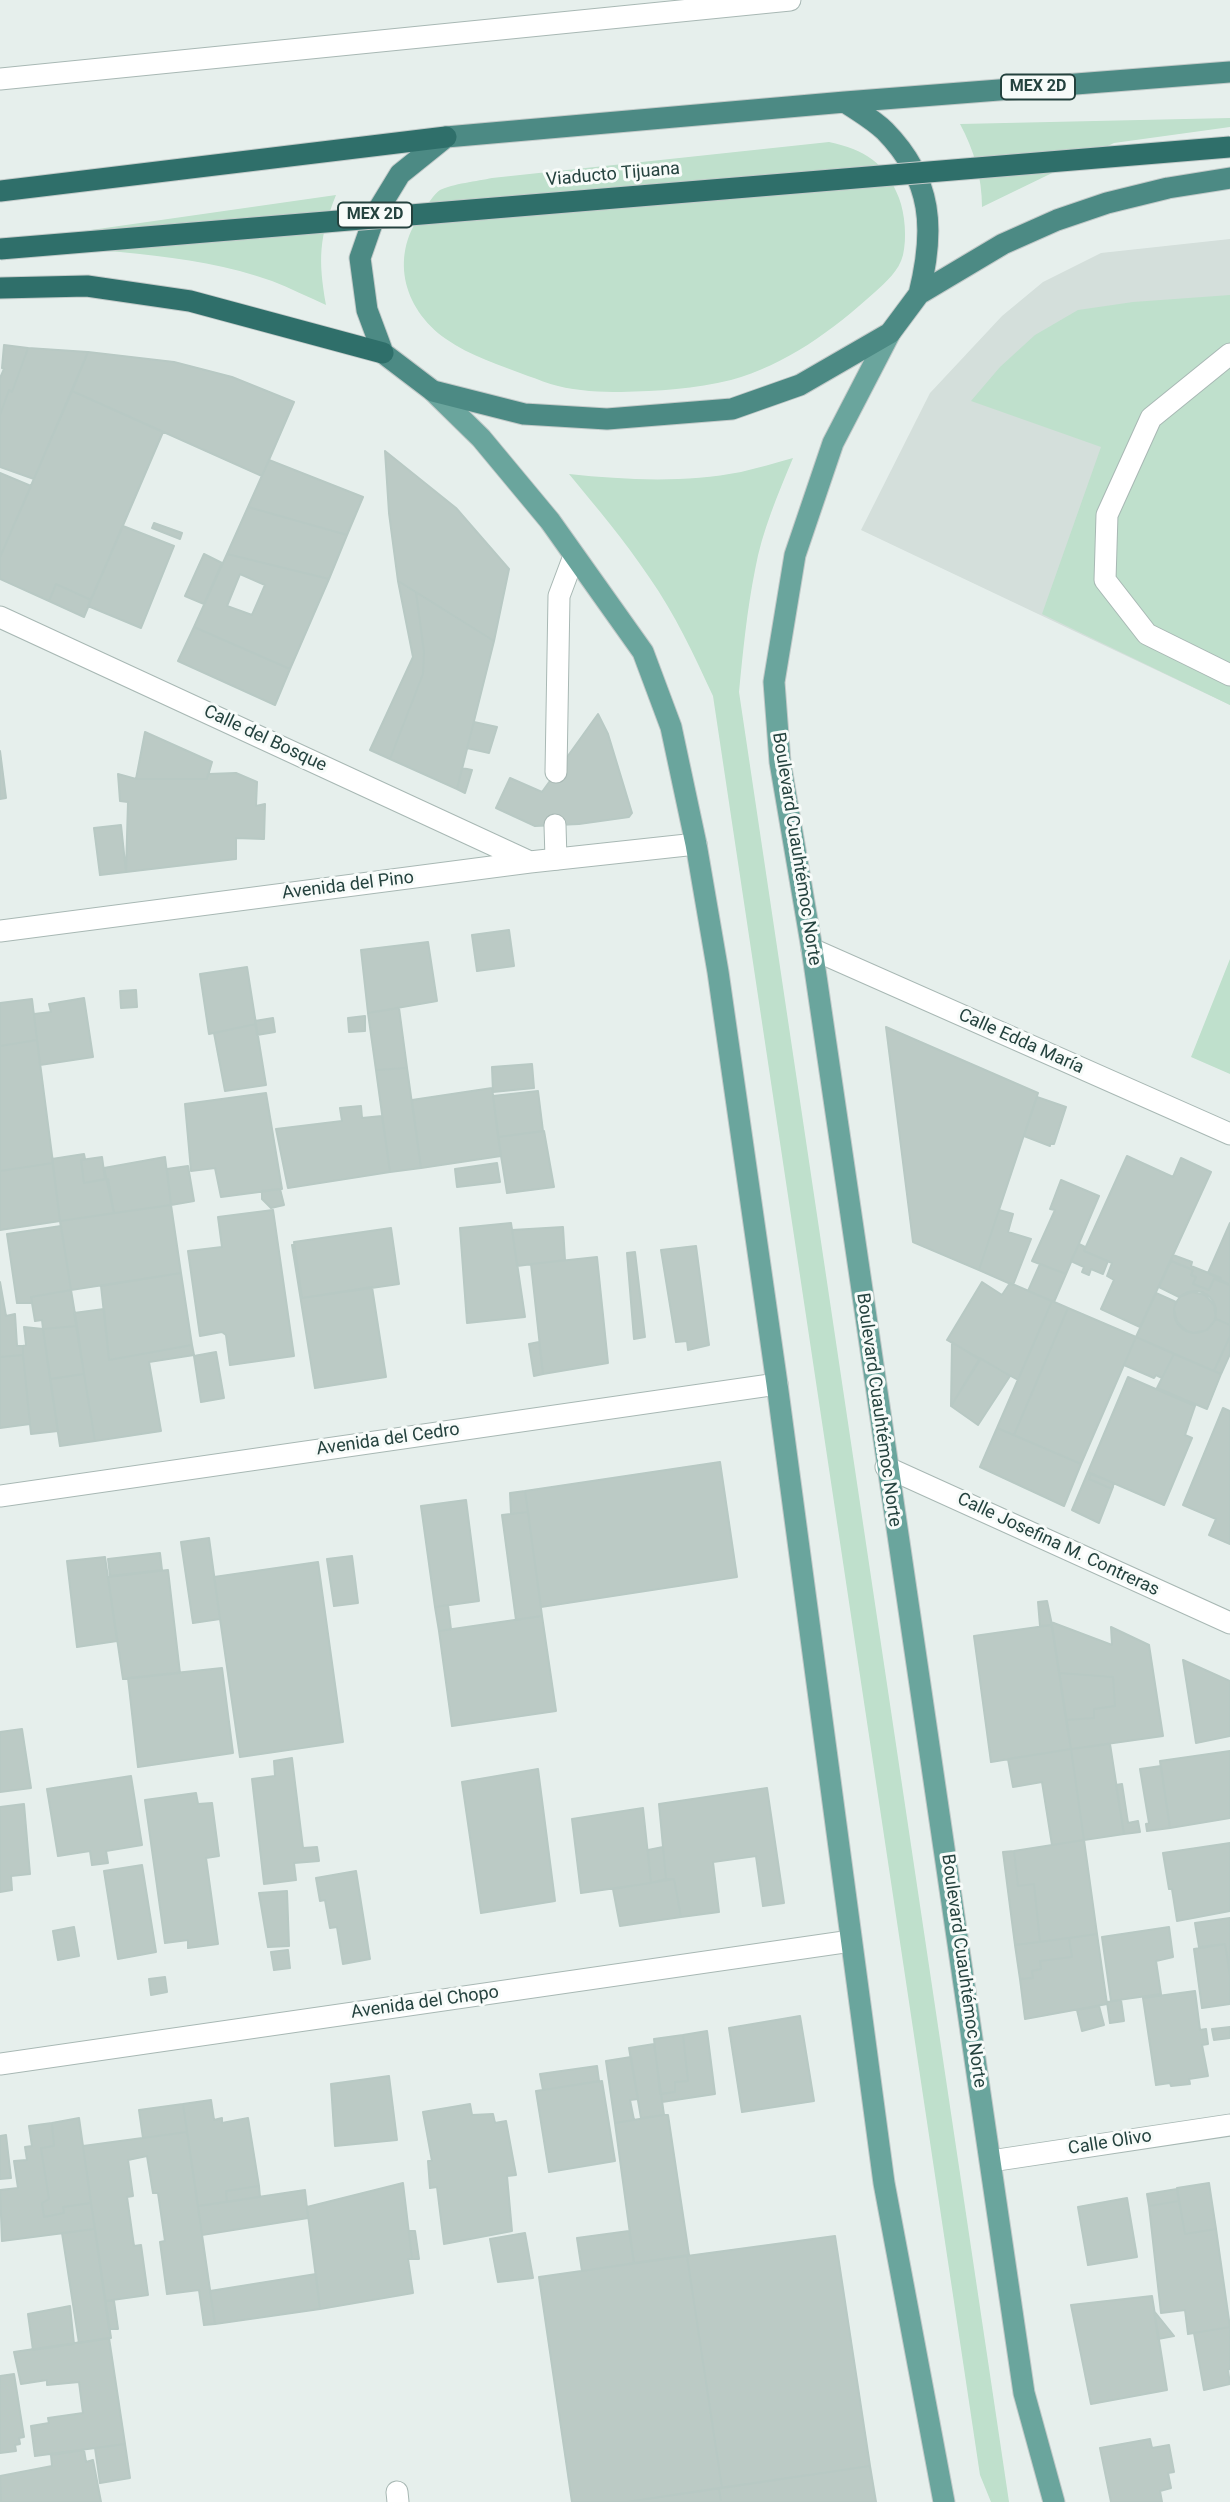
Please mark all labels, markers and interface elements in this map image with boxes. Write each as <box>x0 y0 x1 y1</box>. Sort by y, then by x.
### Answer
road number: MEX 2D <box>1001 74 1075 100</box>
street label: Viaducto Tijuana <box>545 158 681 192</box>
road number: MEX 2D <box>338 202 412 228</box>
street label: Calle del Bosque <box>200 701 330 777</box>
street label: Boulevard Cuauhtémoc Norte <box>767 731 825 967</box>
street label: Avenida del Pino <box>281 867 415 905</box>
street label: Calle Edda María <box>955 1005 1087 1079</box>
street label: Boulevard Cuauhtémoc Norte <box>851 1292 905 1528</box>
street label: Avenida del Cedro <box>315 1419 461 1461</box>
street label: Calle Josefina M. Contreras <box>954 1489 1162 1601</box>
street label: Boulevard Cuauhtémoc Norte <box>936 1853 990 2089</box>
street label: Avenida del Chopo <box>350 1982 500 2024</box>
street label: Calle Olivo <box>1067 2126 1153 2160</box>

